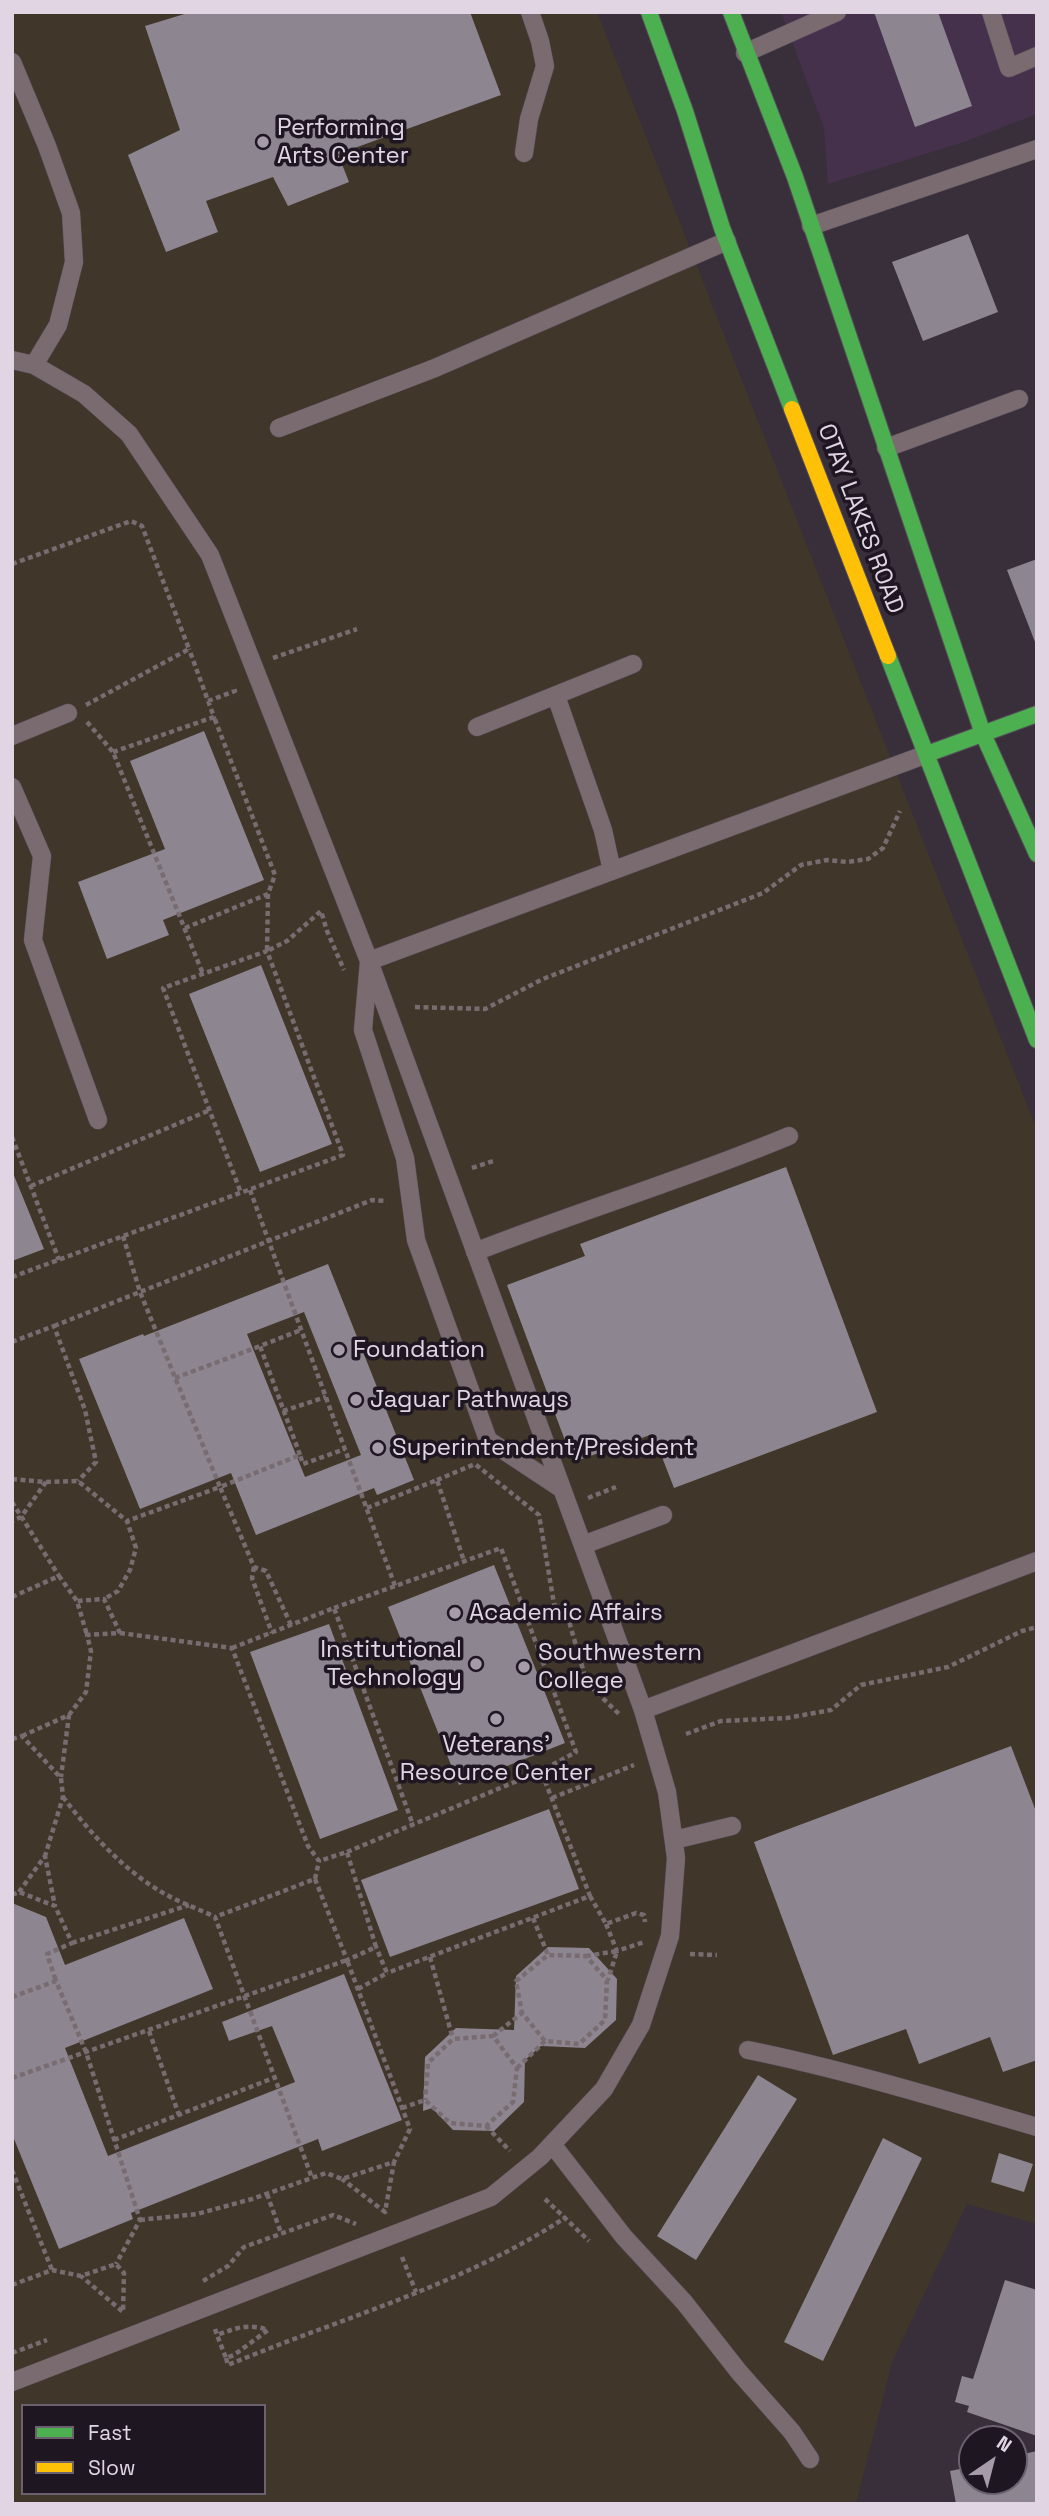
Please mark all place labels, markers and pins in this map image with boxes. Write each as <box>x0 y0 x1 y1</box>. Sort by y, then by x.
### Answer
place label: Performing Arts Center <box>277 114 409 170</box>
marker: Performing Arts Center <box>255 134 271 150</box>
place label: Foundation <box>353 1336 485 1364</box>
marker: Foundation <box>331 1342 347 1358</box>
place label: Jaguar Pathways <box>370 1386 569 1414</box>
marker: Jaguar Pathways <box>348 1392 364 1408</box>
place label: Superintendent/President <box>392 1434 695 1462</box>
marker: Superintendent/President <box>370 1440 386 1456</box>
place label: Academic Affairs <box>469 1599 663 1627</box>
marker: Academic Affairs <box>447 1605 463 1621</box>
place label: Institutional Technology <box>320 1636 462 1692</box>
place label: Southwestern College <box>538 1639 702 1695</box>
marker: Institutional Technology <box>468 1656 484 1672</box>
marker: Southwestern College <box>516 1659 532 1675</box>
marker: Veterans’ Resource Center <box>488 1711 504 1727</box>
place label: Veterans’ Resource Center <box>400 1731 592 1787</box>

